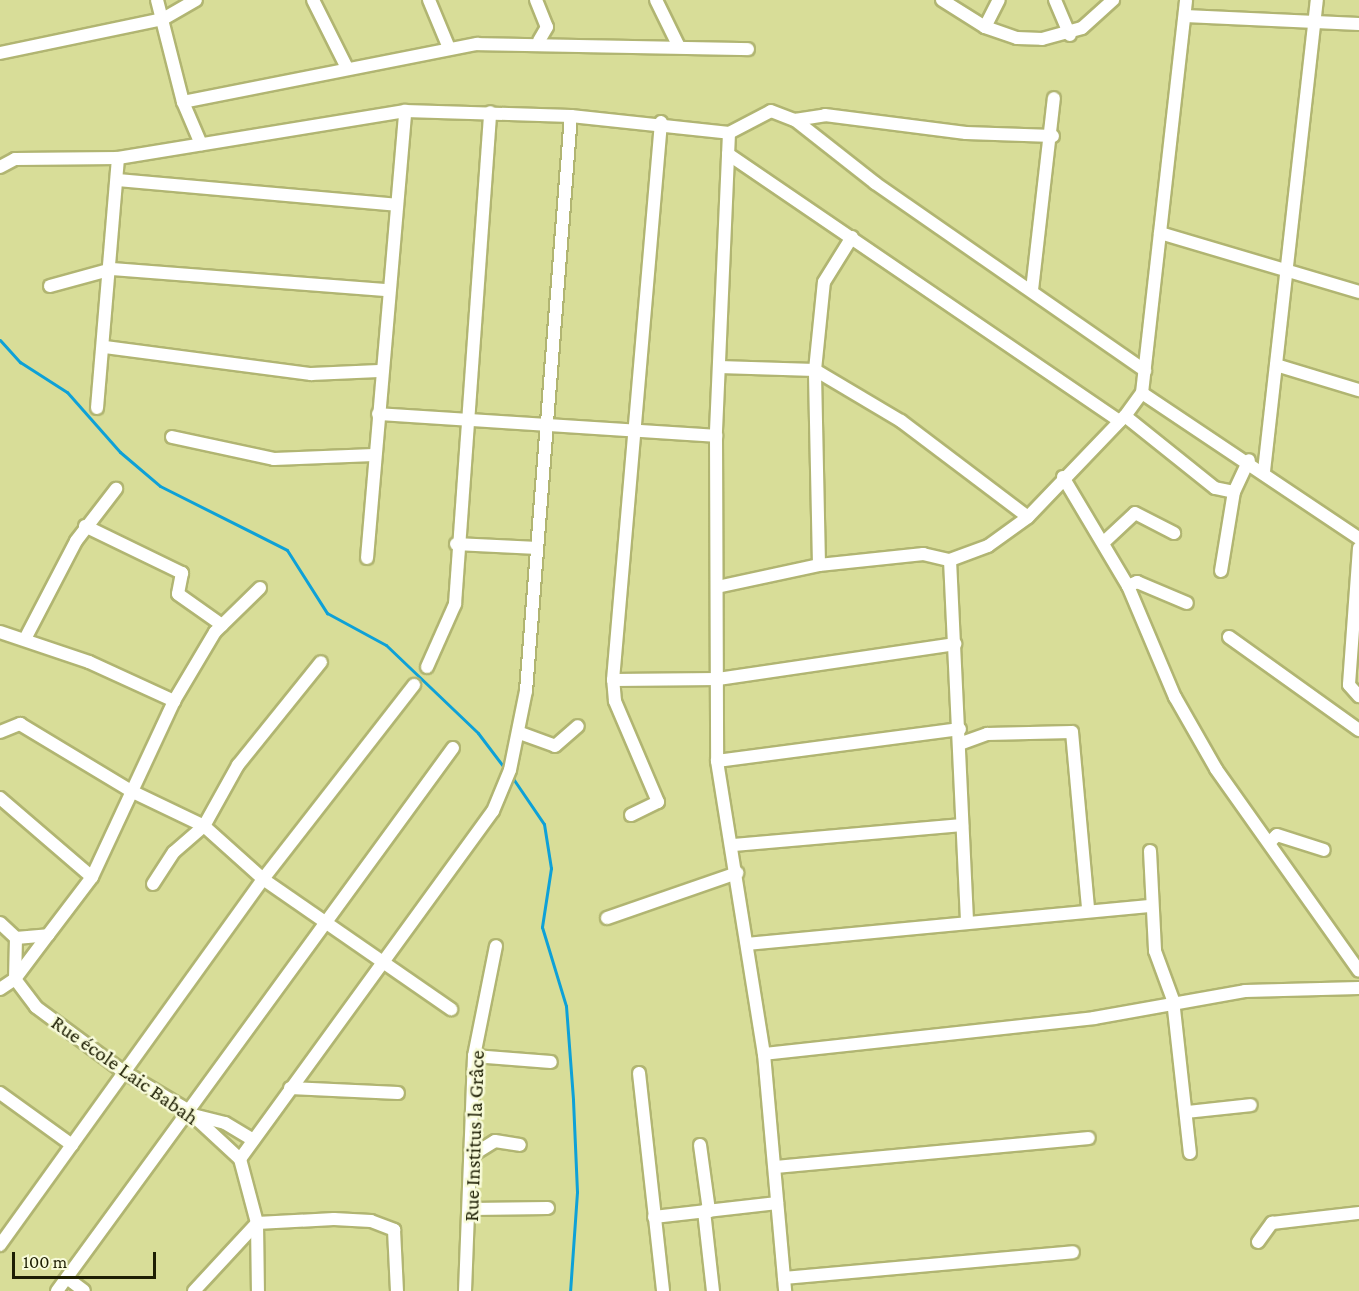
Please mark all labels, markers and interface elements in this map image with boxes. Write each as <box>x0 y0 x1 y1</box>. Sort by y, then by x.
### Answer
street label: Rue école Laic Babah <box>47 1010 203 1130</box>
street label: Rue Institus la Grâce <box>458 1050 490 1222</box>
scale bar <box>15 1240 159 1278</box>
text: 100 m <box>23 1252 67 1272</box>

